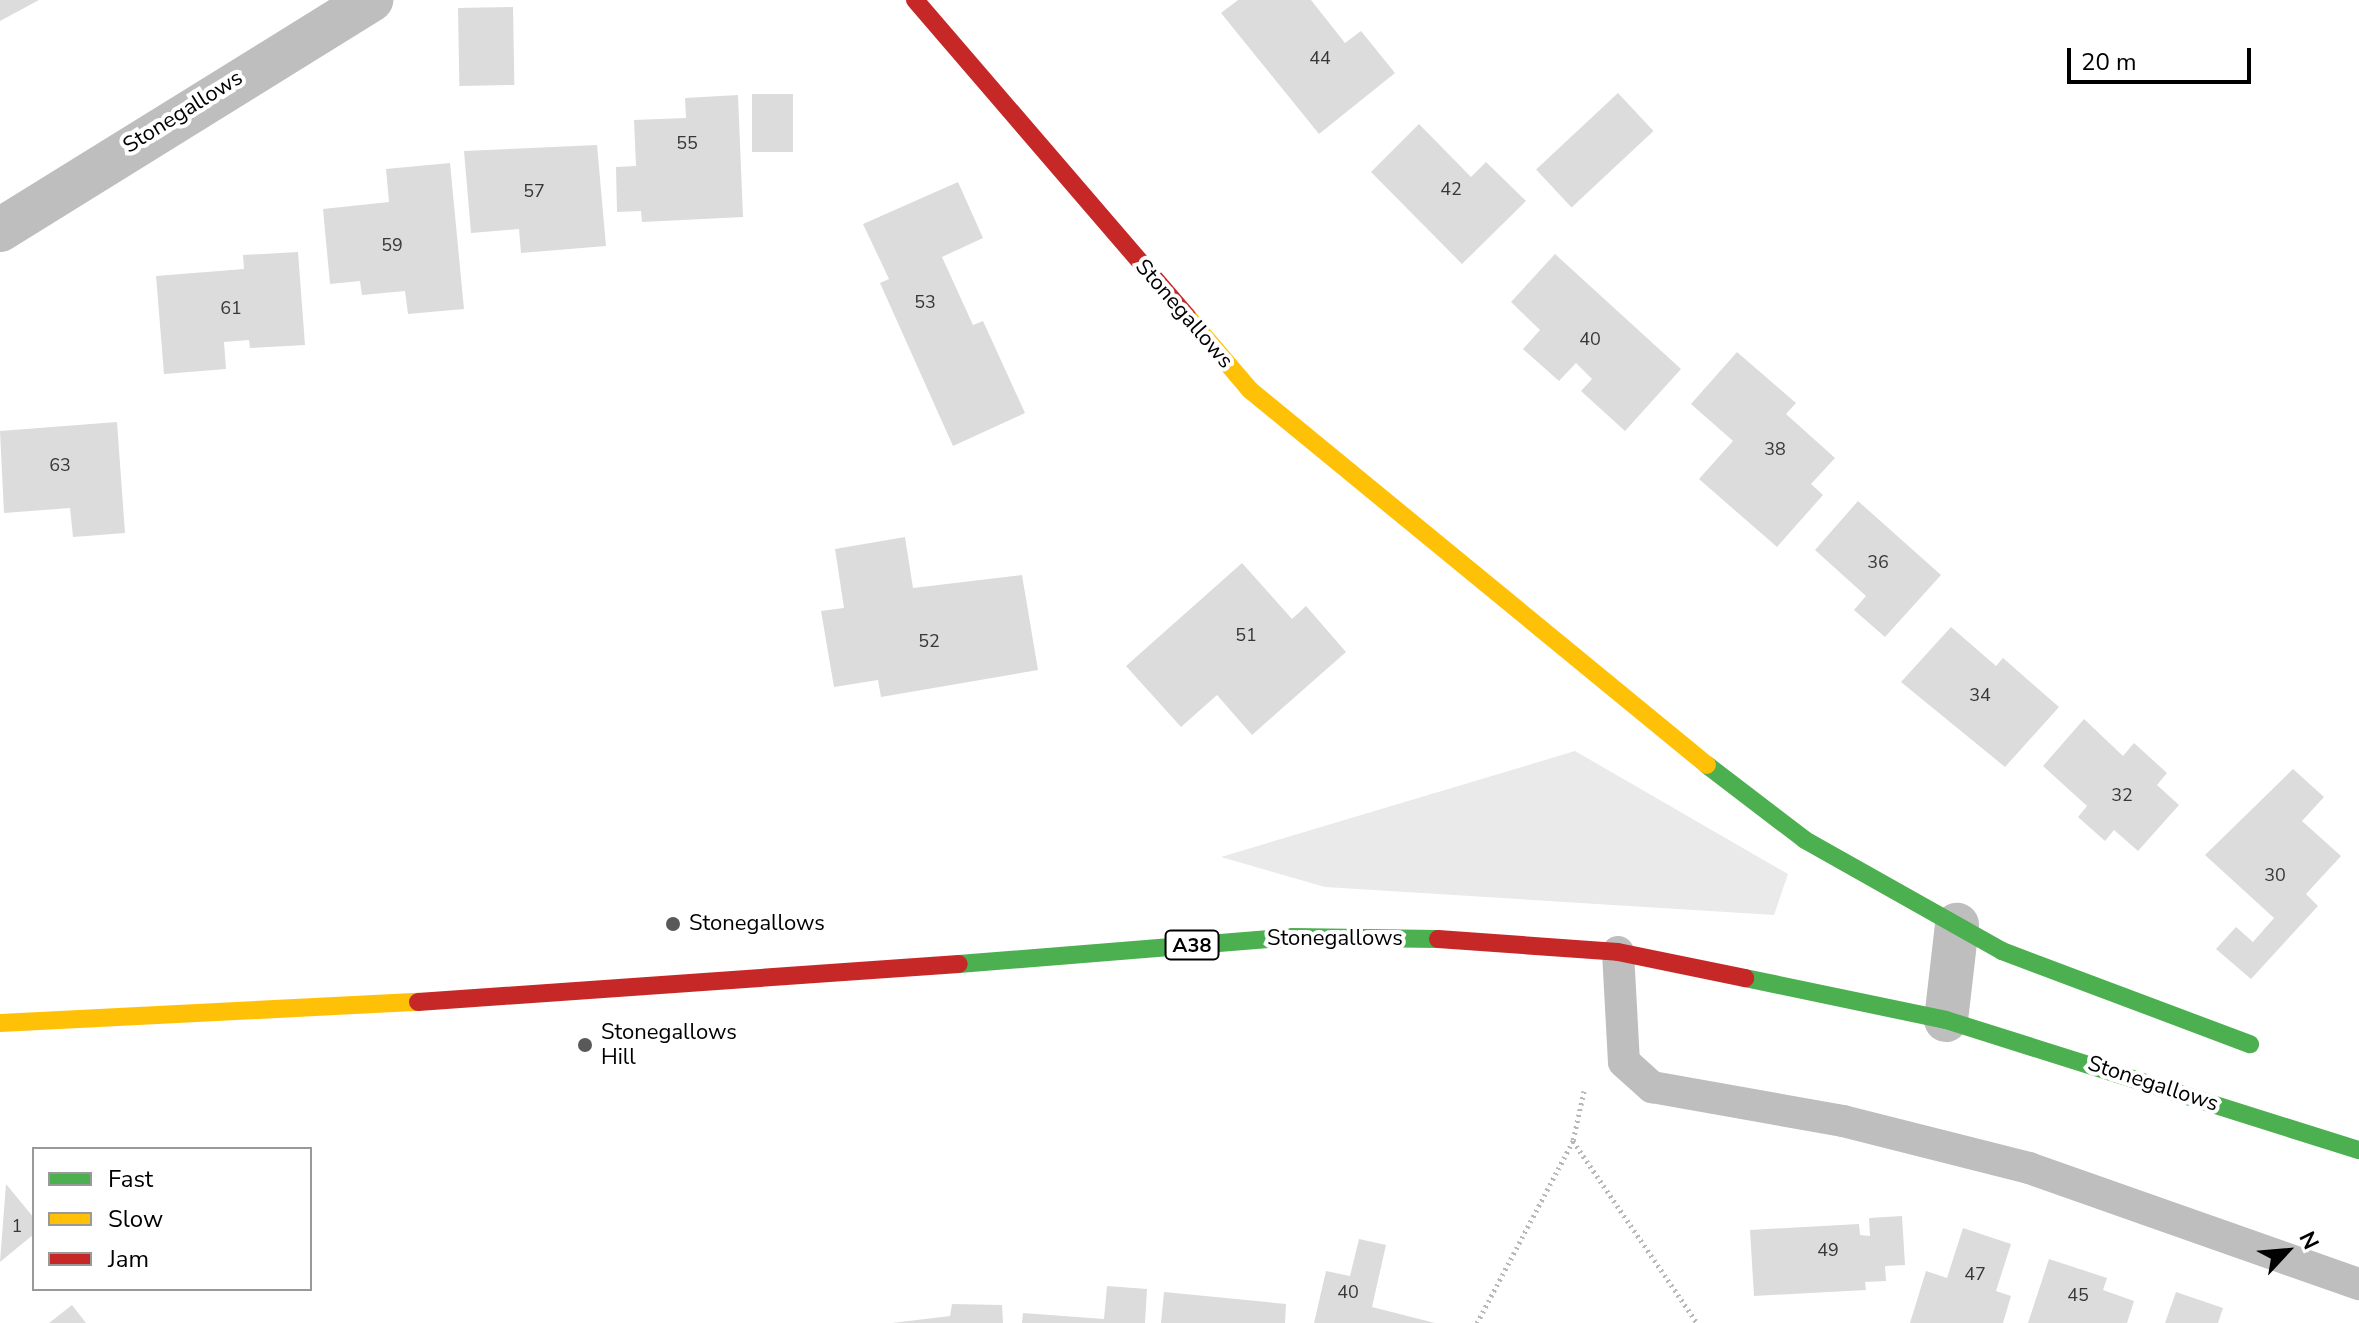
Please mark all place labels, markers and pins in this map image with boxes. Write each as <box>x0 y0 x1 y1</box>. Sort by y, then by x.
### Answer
place label: Stonegallows <box>689 911 825 937</box>
marker: Stonegallows <box>664 915 682 933</box>
place label: Stonegallows Hill <box>601 1019 737 1070</box>
marker: Stonegallows Hill <box>576 1036 594 1054</box>

